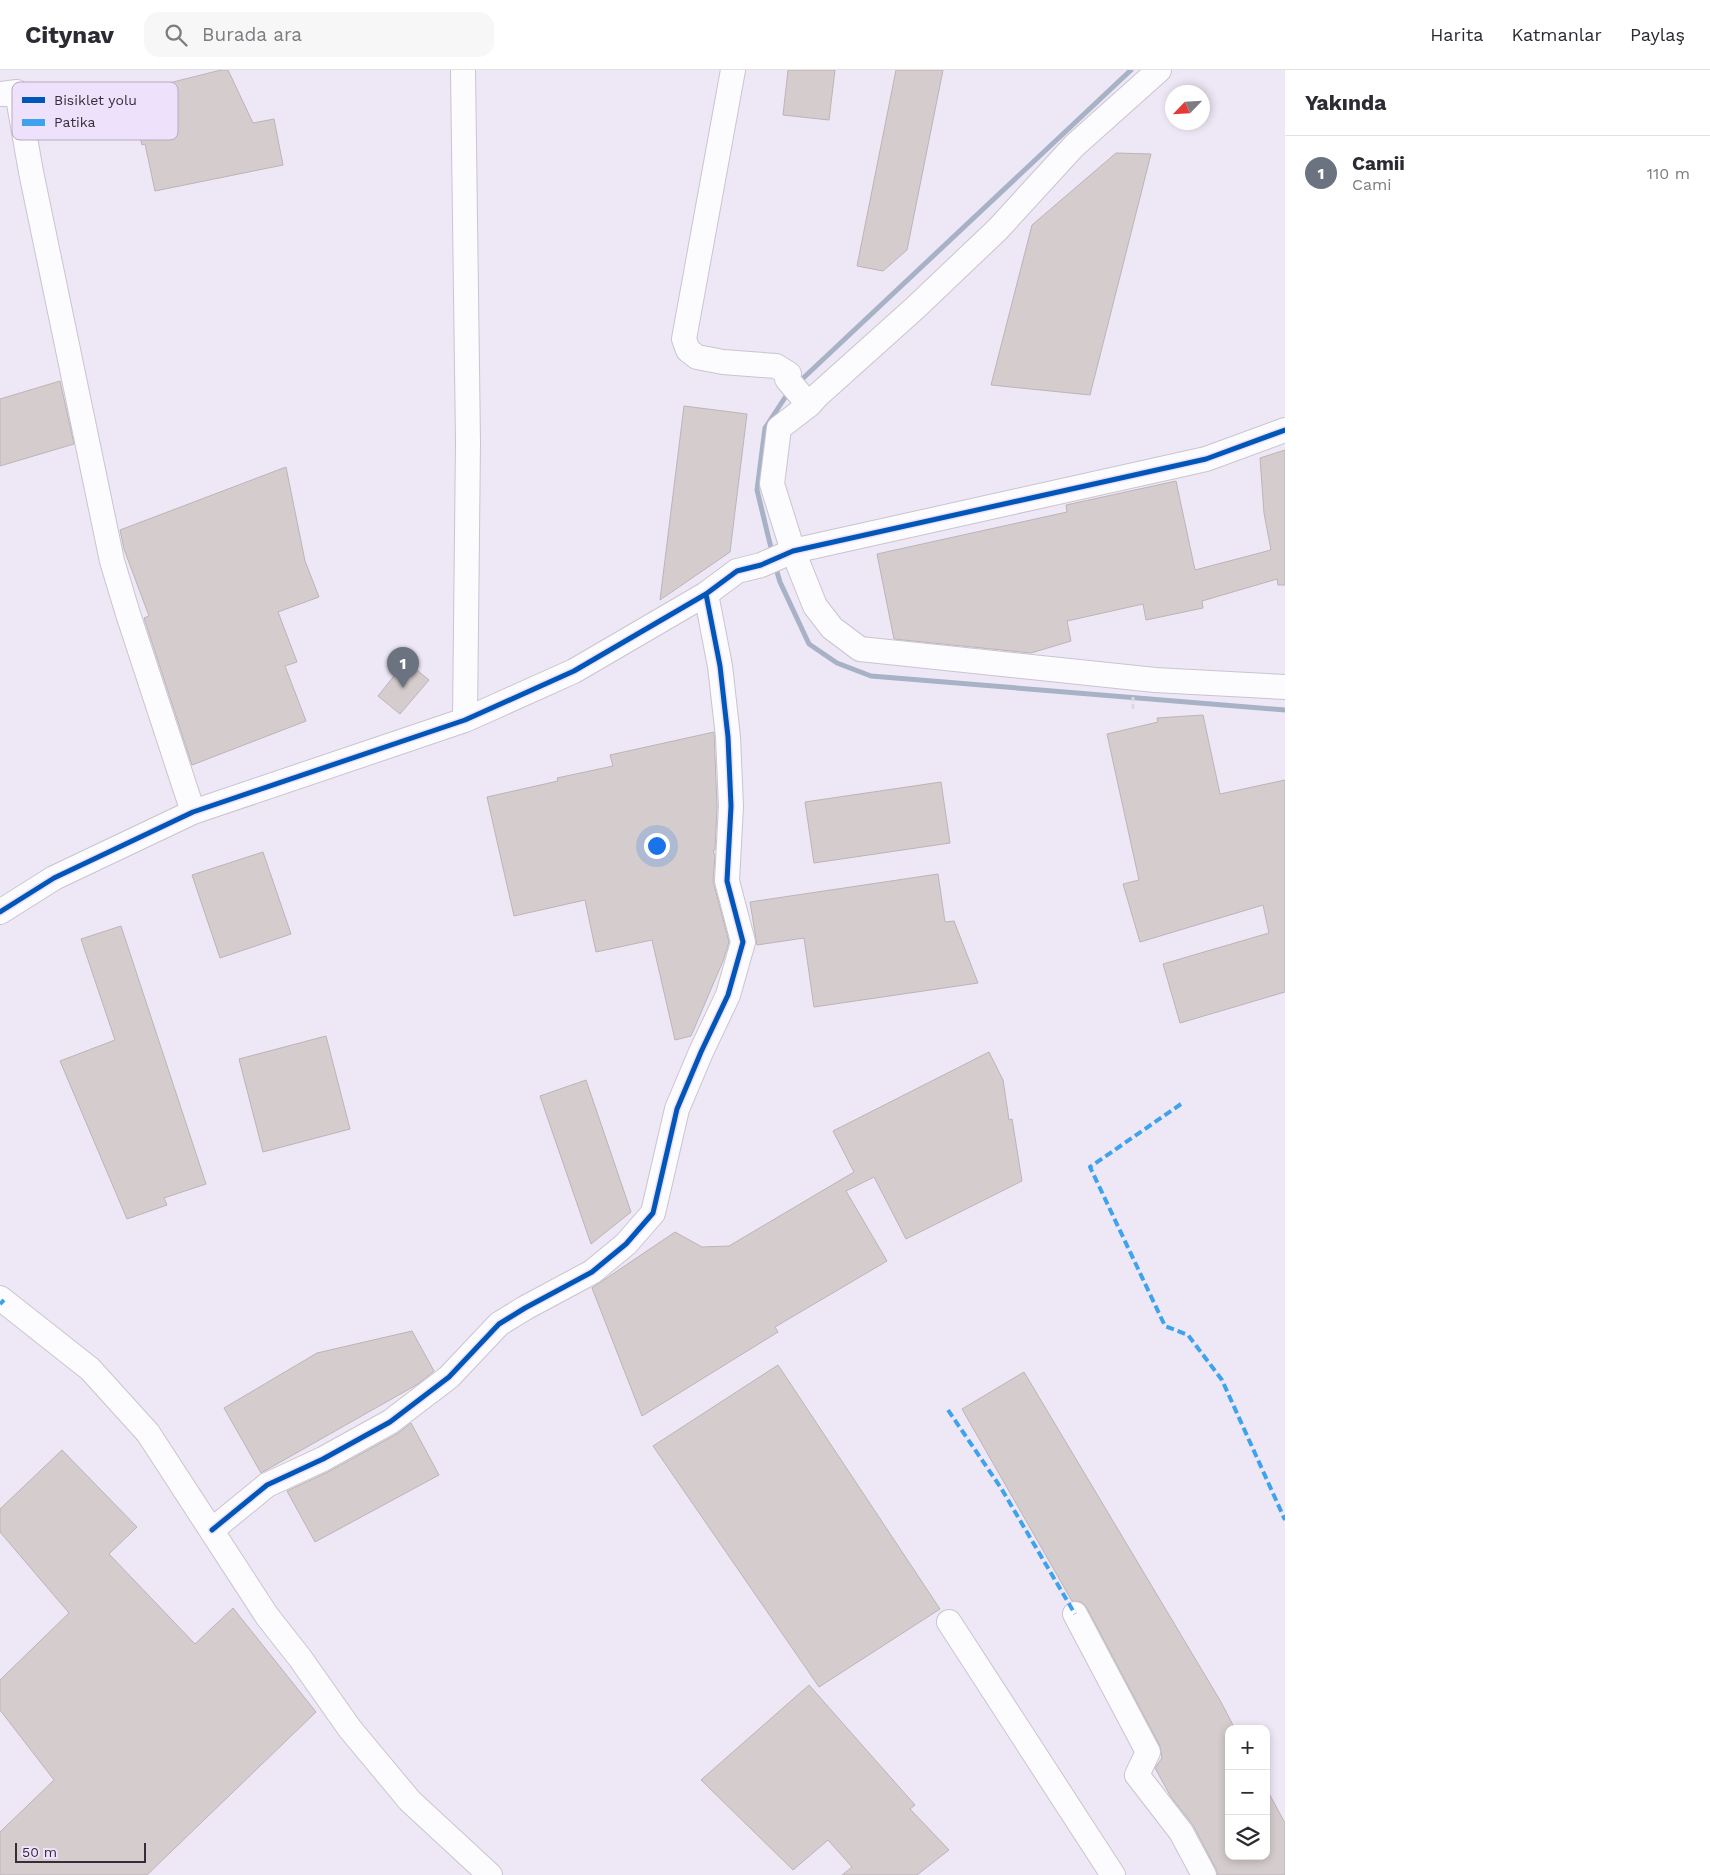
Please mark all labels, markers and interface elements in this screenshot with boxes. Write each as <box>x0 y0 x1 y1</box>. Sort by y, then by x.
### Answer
search box <box>144 12 494 57</box>
text: Citynav <box>25 21 114 49</box>
icon: search <box>162 21 190 49</box>
text: Burada ara <box>202 23 302 46</box>
text: Harita <box>1430 24 1483 45</box>
text: Katmanlar <box>1511 24 1602 45</box>
text: Paylaş <box>1630 24 1685 45</box>
legend <box>12 82 178 140</box>
north arrow <box>1165 85 1210 130</box>
text: Yakında <box>1305 90 1386 115</box>
text: Bisiklet yolu <box>54 92 137 108</box>
text: Patika <box>54 114 96 130</box>
text: Camii <box>1352 152 1405 175</box>
text: 1 <box>1318 164 1324 183</box>
text: 110 m <box>1647 164 1690 183</box>
text: Cami <box>1352 175 1392 194</box>
pin: 1 <box>387 647 419 688</box>
your location <box>644 833 670 859</box>
map controls <box>1225 1725 1270 1860</box>
button: + <box>1225 1725 1270 1770</box>
button: − <box>1225 1770 1270 1815</box>
button: layers <box>1225 1815 1270 1860</box>
scale bar <box>15 1840 146 1863</box>
text: 50 m <box>22 1844 57 1860</box>

